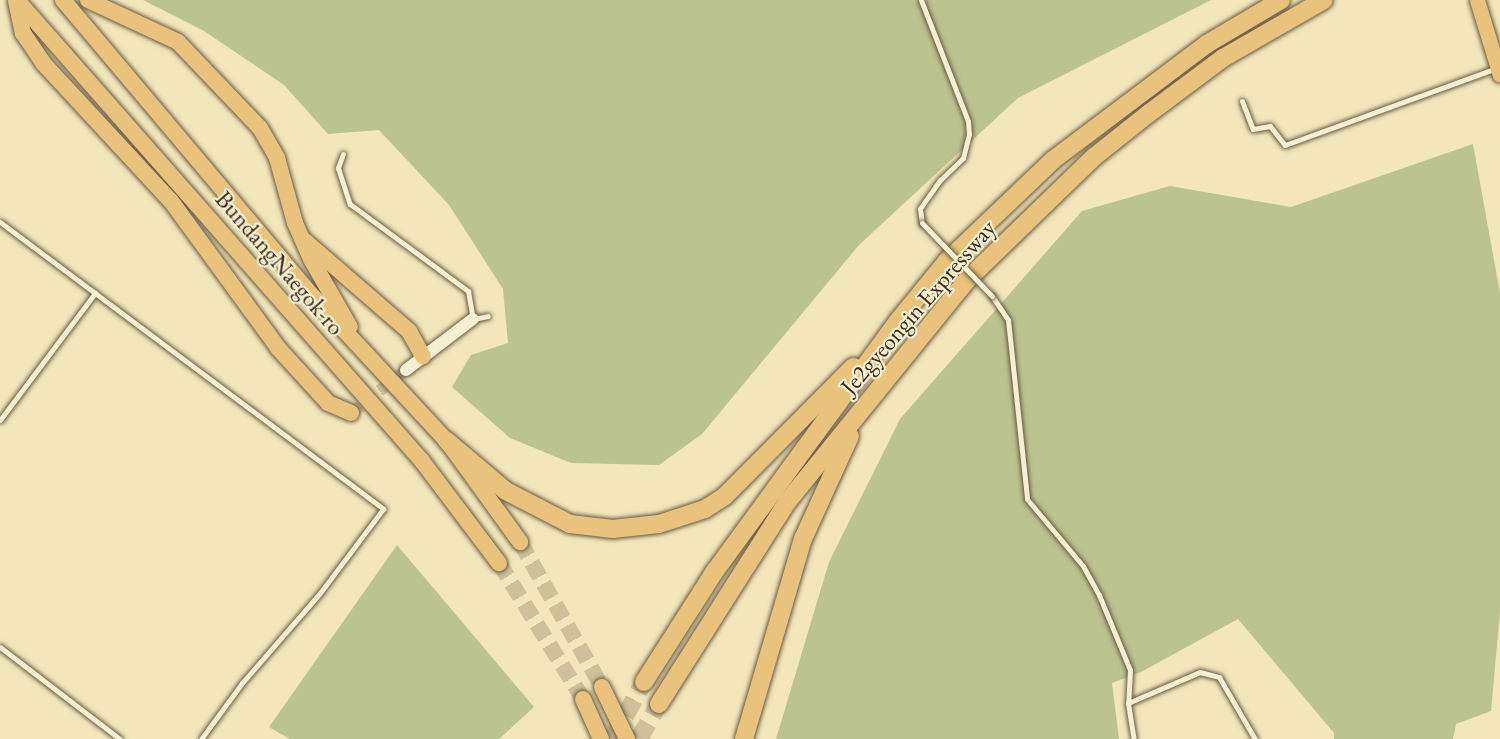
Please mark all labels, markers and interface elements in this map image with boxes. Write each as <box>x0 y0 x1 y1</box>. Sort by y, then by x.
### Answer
street label: BundangNaegok-ro <box>209 185 351 341</box>
street label: Je2gyeongin Expressway <box>834 214 1002 400</box>

